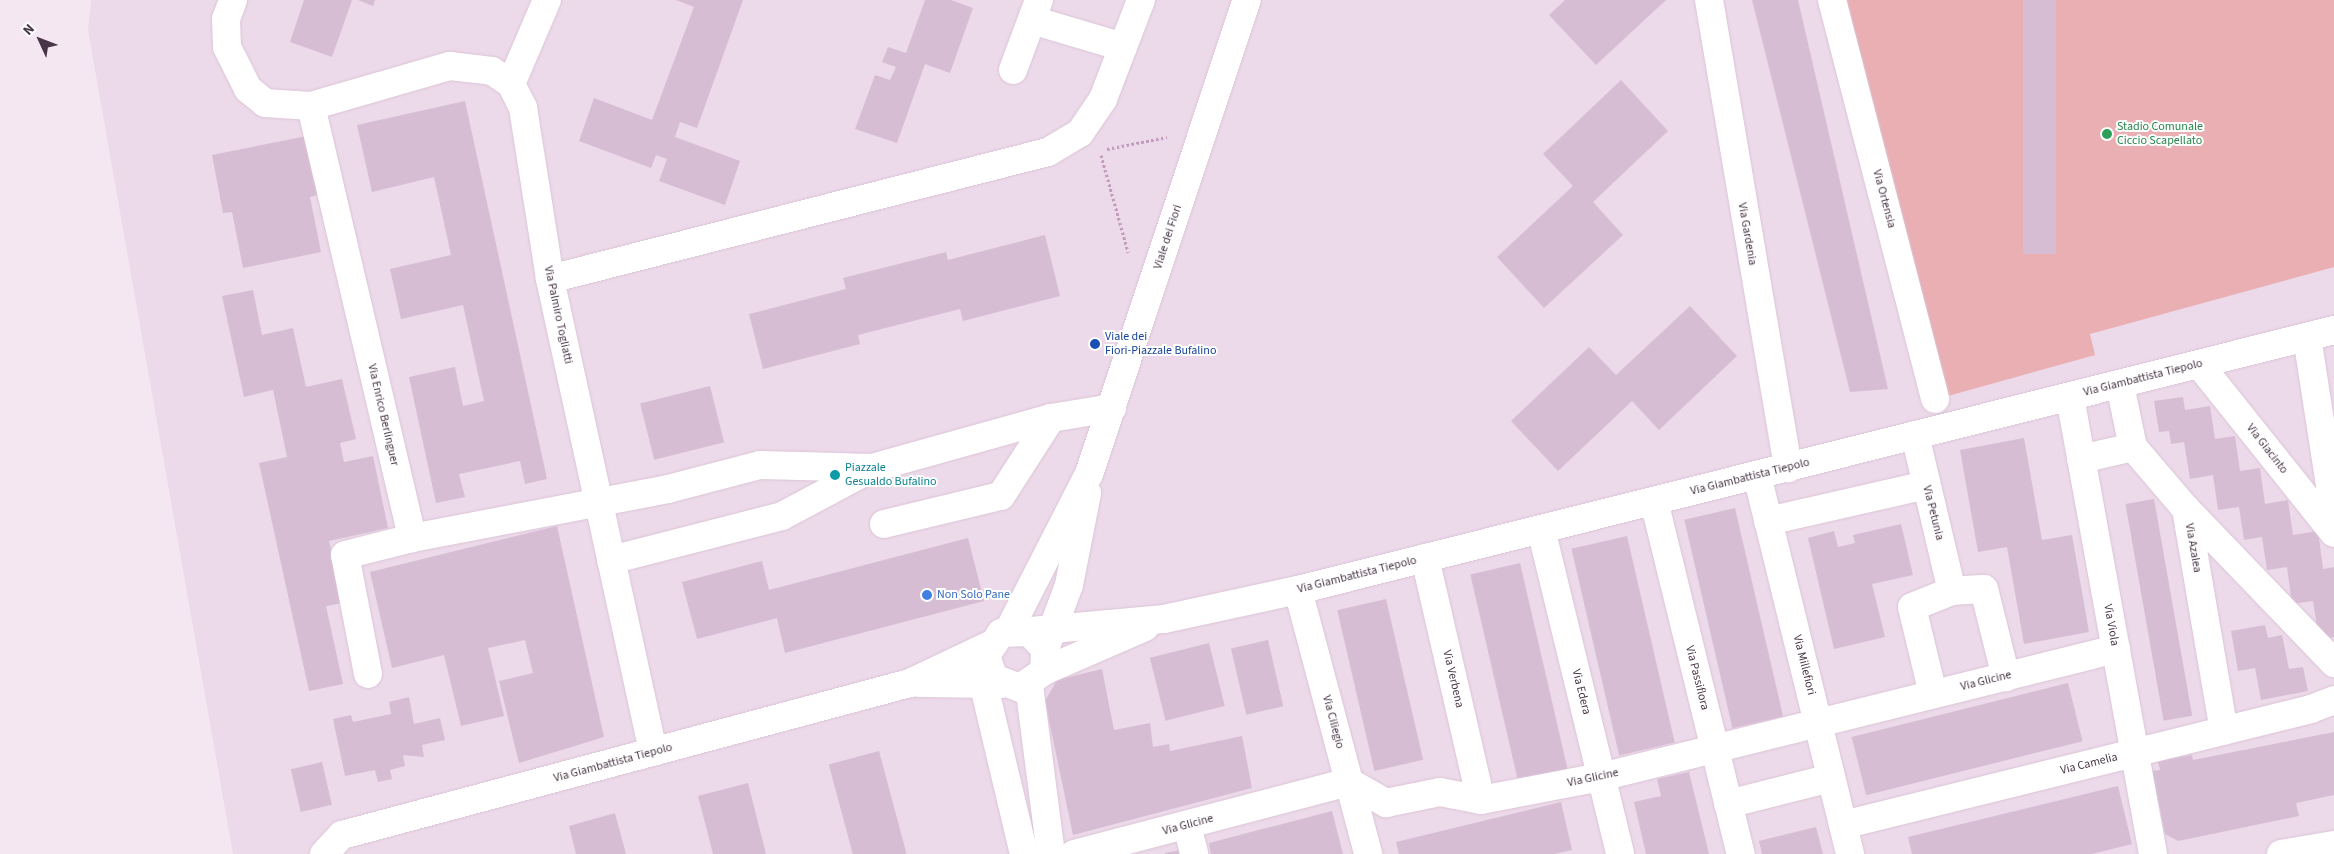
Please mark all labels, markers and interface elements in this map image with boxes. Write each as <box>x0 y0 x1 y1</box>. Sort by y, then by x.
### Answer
north arrow <box>15 15 65 65</box>
text: N <box>19 20 40 40</box>
place label: Stadio Comunale Ciccio Scapellato <box>2117 120 2203 148</box>
marker: Stadio Comunale Ciccio Scapellato <box>2101 128 2113 140</box>
street label: Via Ortensia <box>1869 168 1899 230</box>
street label: Via Gardenia <box>1734 202 1760 266</box>
street label: Viale dei Fiori <box>1151 203 1185 271</box>
street label: Via Palmiro Togliatti <box>541 265 575 365</box>
place label: Viale dei Fiori-Piazzale Bufalino <box>1105 330 1216 358</box>
marker: Viale dei Fiori-Piazzale Bufalino <box>1089 338 1101 350</box>
street label: Via Giambattista Tiepolo <box>2082 356 2204 400</box>
street label: Via Enrico Berlinguer <box>364 363 402 467</box>
street label: Via Giacinto <box>2243 421 2291 477</box>
street label: Via Giambattista Tiepolo <box>1689 455 1811 499</box>
place label: Piazzale Gesualdo Bufalino <box>845 461 937 489</box>
marker: Piazzale Gesualdo Bufalino <box>829 469 841 481</box>
street label: Via Petunia <box>1919 484 1947 542</box>
street label: Via Azalea <box>2182 522 2204 574</box>
street label: Via Giambattista Tiepolo <box>1296 553 1418 597</box>
place label: Non Solo Pane <box>937 588 1010 602</box>
marker: Non Solo Pane <box>921 589 933 601</box>
street label: Via Viola <box>2100 603 2122 647</box>
street label: Via Millefiori <box>1790 633 1818 697</box>
street label: Via Passiflora <box>1682 644 1712 712</box>
street label: Via Verbena <box>1439 649 1467 709</box>
street label: Via Edera <box>1568 668 1594 716</box>
street label: Via Glicine <box>1959 668 2013 694</box>
street label: Via Ciliegio <box>1319 694 1347 750</box>
street label: Via Giambattista Tiepolo <box>552 740 674 786</box>
street label: Via Camelia <box>2059 750 2119 778</box>
street label: Via Glicine <box>1566 766 1620 790</box>
street label: Via Glicine <box>1161 811 1215 839</box>

